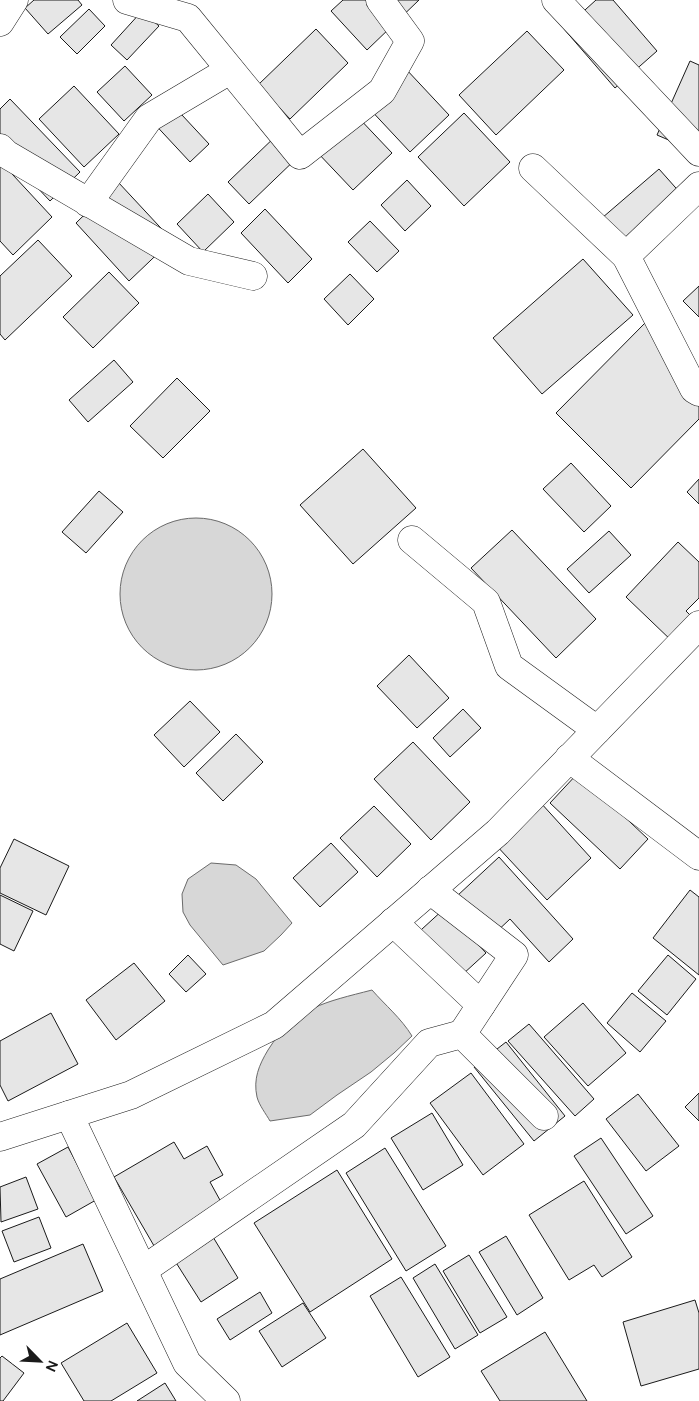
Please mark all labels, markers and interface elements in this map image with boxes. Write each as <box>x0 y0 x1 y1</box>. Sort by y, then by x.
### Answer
north arrow <box>15 1336 65 1386</box>
text: N <box>42 1358 62 1375</box>

